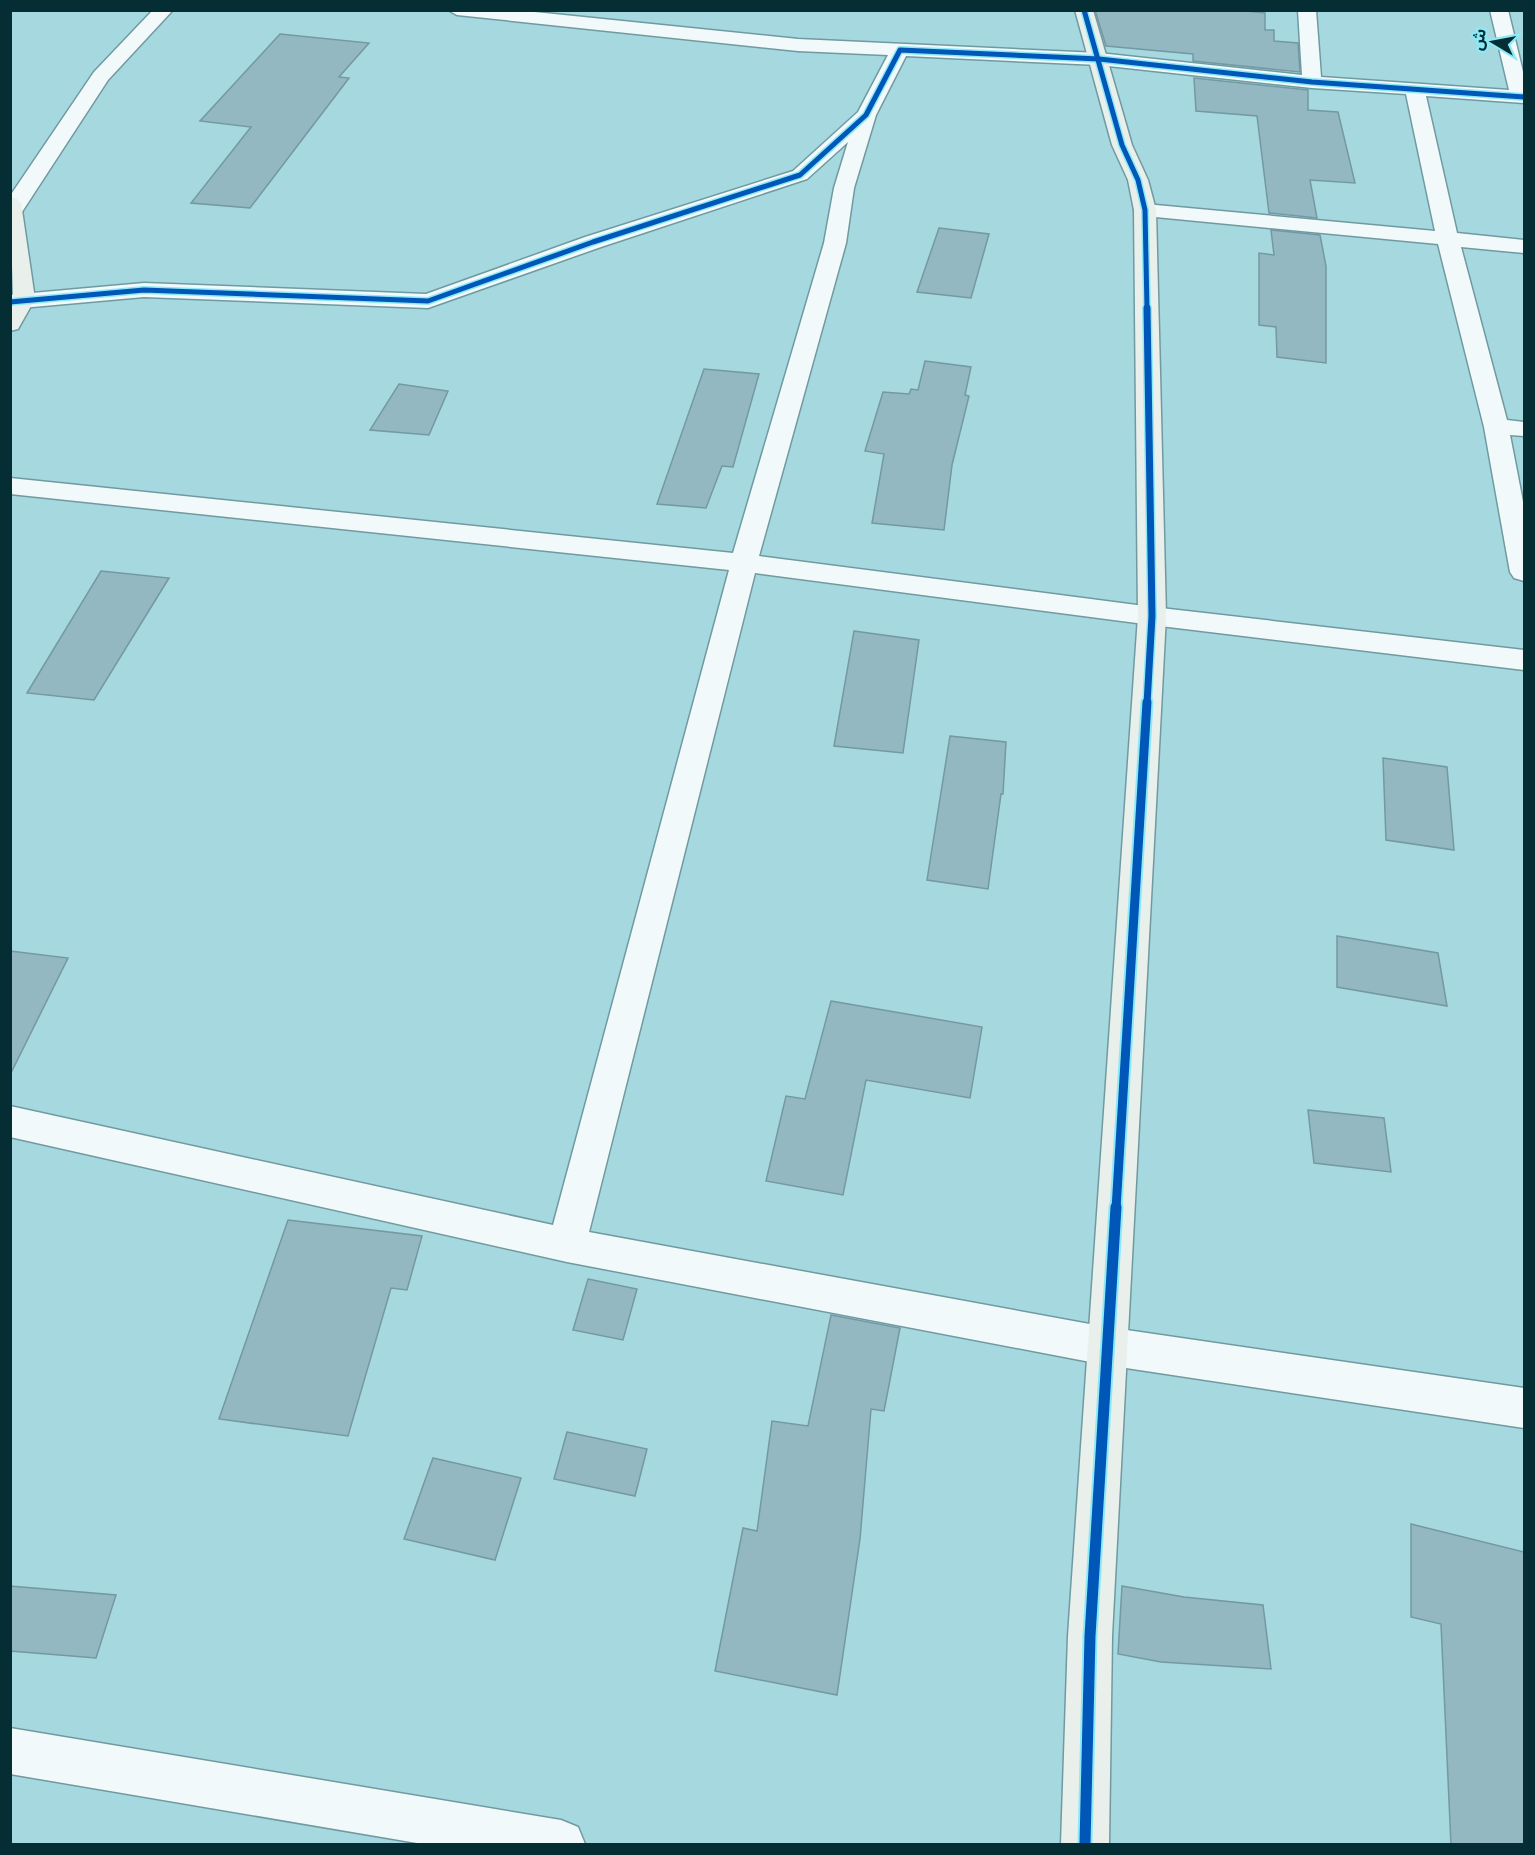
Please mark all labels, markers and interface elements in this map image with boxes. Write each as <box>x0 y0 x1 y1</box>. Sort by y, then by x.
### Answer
north arrow <box>1463 12 1523 72</box>
text: ش <box>1466 27 1490 52</box>

